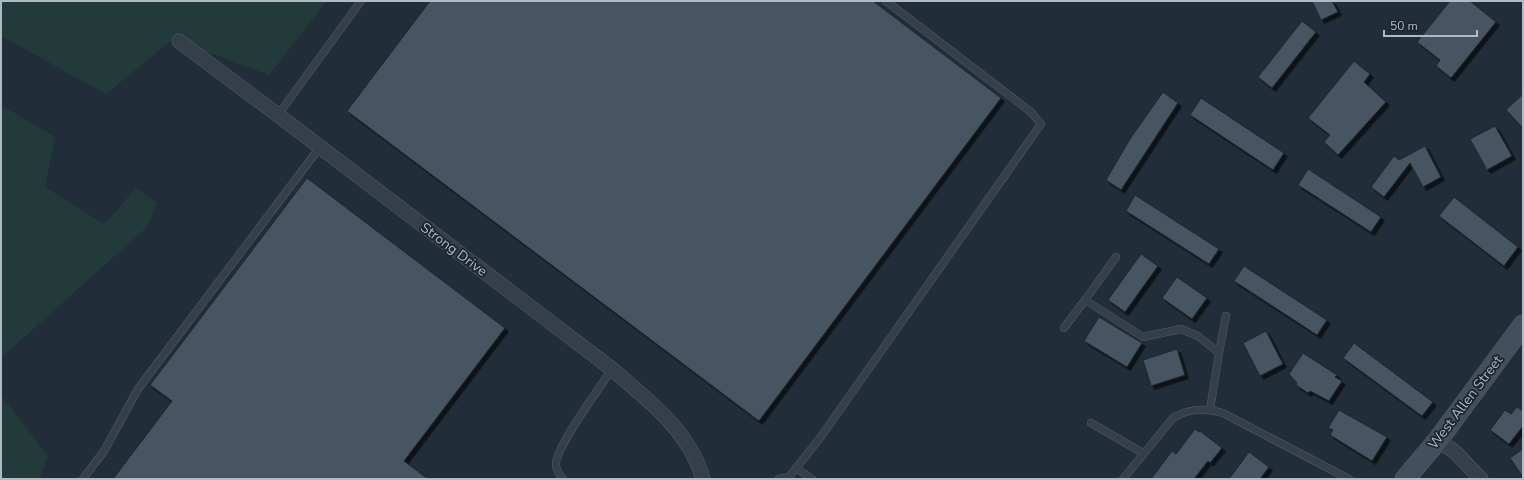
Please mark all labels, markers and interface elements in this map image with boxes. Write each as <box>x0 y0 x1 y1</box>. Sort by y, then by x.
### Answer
scale bar <box>1384 12 1477 38</box>
text: 50 m <box>1390 18 1418 34</box>
street label: Strong Drive <box>416 218 491 281</box>
street label: West Allen Street <box>1424 351 1507 453</box>

